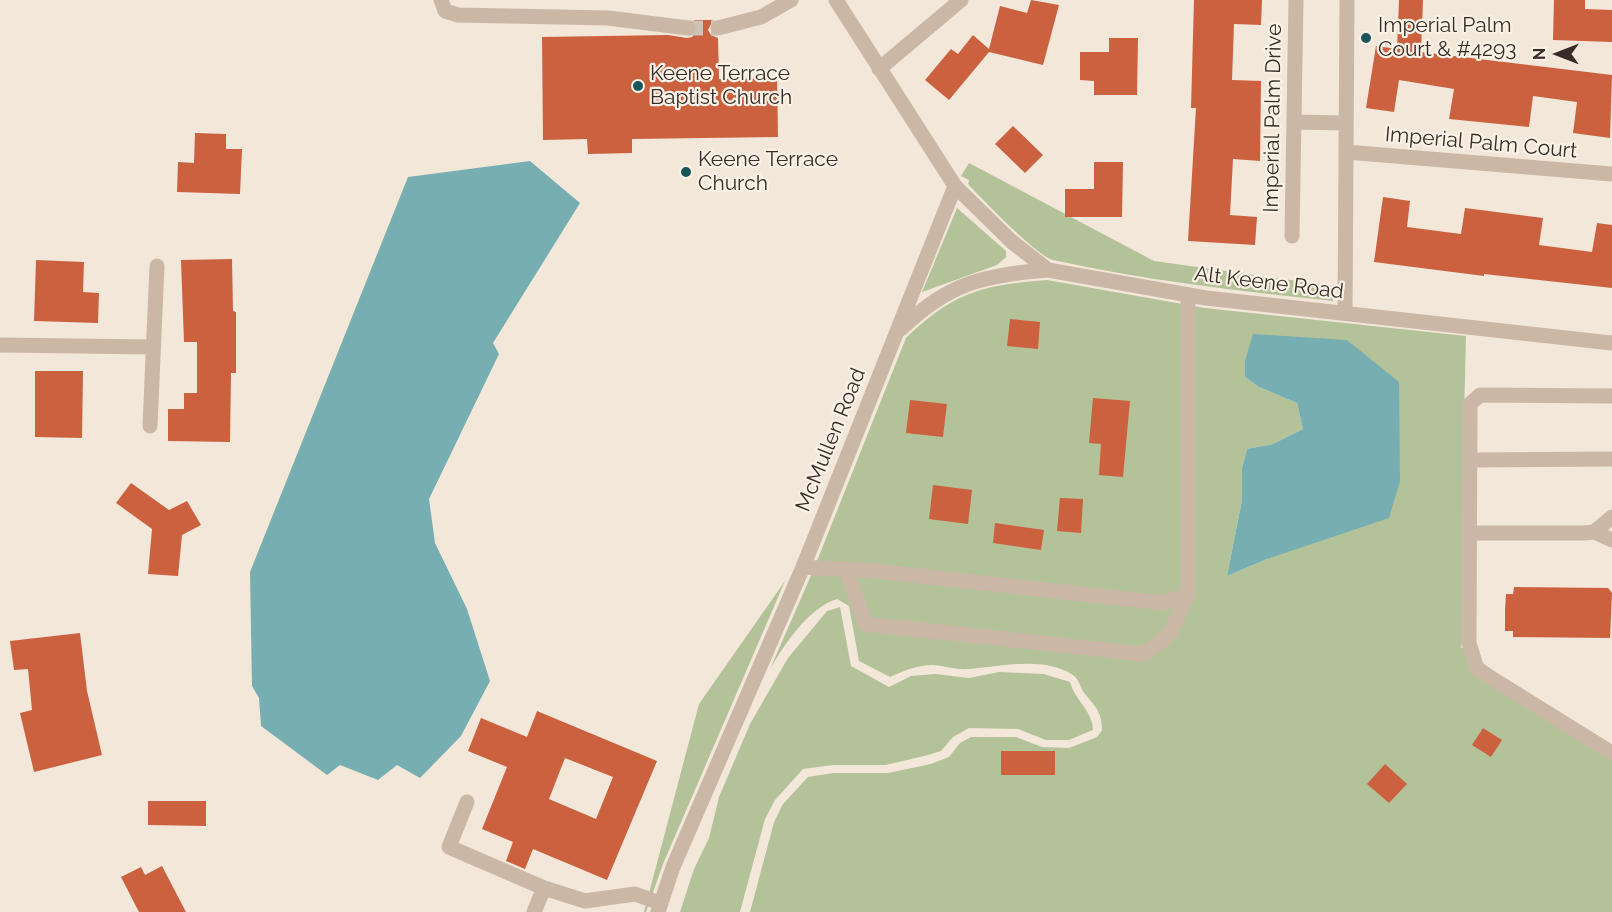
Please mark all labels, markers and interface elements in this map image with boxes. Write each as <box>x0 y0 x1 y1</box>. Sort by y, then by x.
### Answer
place label: Imperial Palm Court & #4293 <box>1378 13 1516 63</box>
street label: Imperial Palm Drive <box>1259 23 1287 213</box>
north arrow <box>1528 24 1588 84</box>
marker: Imperial Palm Court & #4293 <box>1359 31 1373 45</box>
text: N <box>1530 48 1549 60</box>
place label: Keene Terrace Baptist Church <box>650 61 792 111</box>
marker: Keene Terrace Baptist Church <box>631 79 645 93</box>
street label: Imperial Palm Court <box>1384 122 1578 164</box>
place label: Keene Terrace Church <box>698 147 838 197</box>
marker: Keene Terrace Church <box>679 165 693 179</box>
street label: Alt Keene Road <box>1193 261 1345 305</box>
street label: McMullen Road <box>791 365 871 515</box>

